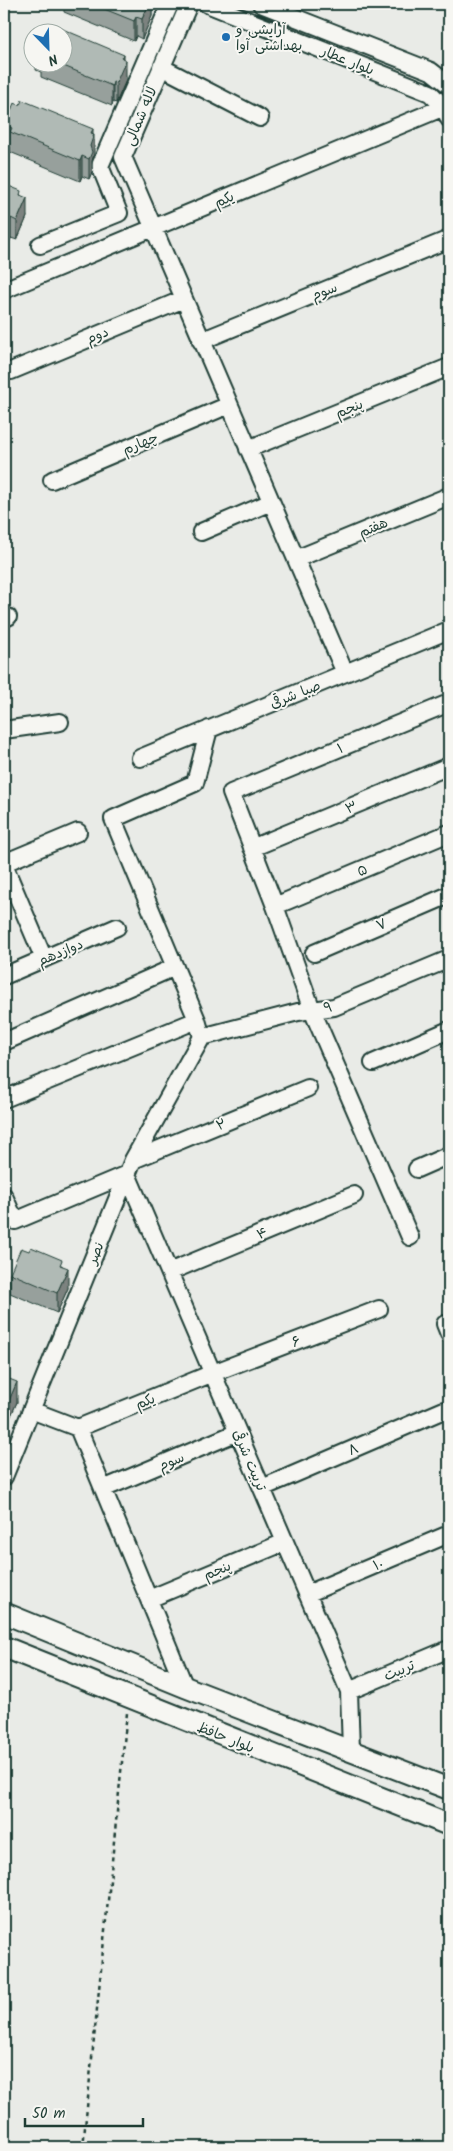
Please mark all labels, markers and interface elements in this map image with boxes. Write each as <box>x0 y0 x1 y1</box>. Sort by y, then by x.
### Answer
place label: آرایشی و بهداشتی آوا <box>235 19 302 57</box>
north arrow <box>22 22 72 72</box>
marker: آرایشی و بهداشتی آوا <box>220 31 232 43</box>
street label: بلوار عطار <box>317 40 377 81</box>
text: N <box>44 47 61 71</box>
street label: لاله شمالی <box>119 83 163 149</box>
street label: یکم <box>211 186 238 214</box>
street label: سوم <box>308 277 341 307</box>
street label: دوم <box>83 321 112 350</box>
street label: پنجم <box>332 393 367 424</box>
street label: چهارم <box>119 427 162 461</box>
street label: هفتم <box>355 512 391 544</box>
street label: صبا شرقی <box>267 675 324 715</box>
street label: ۱ <box>334 738 347 760</box>
street label: ۳ <box>342 796 361 820</box>
street label: ۵ <box>354 859 371 883</box>
street label: ۷ <box>373 913 390 937</box>
street label: دوازدهم <box>34 933 87 972</box>
street label: ۹ <box>321 996 335 1020</box>
street label: ۲ <box>213 1113 230 1137</box>
street label: ۴ <box>253 1222 271 1246</box>
street label: نصر <box>81 1239 110 1269</box>
street label: ۶ <box>288 1330 304 1354</box>
street label: یکم <box>132 1388 159 1416</box>
street label: تربیت شرقی <box>226 1426 272 1495</box>
street label: ۸ <box>345 1438 362 1462</box>
street label: سوم <box>155 1447 188 1477</box>
street label: ۱۰ <box>370 1553 387 1577</box>
street label: پنجم <box>200 1555 235 1587</box>
street label: تربیت <box>380 1654 419 1687</box>
street label: بلوار حافظ <box>194 1716 258 1759</box>
scale bar <box>25 2096 142 2128</box>
text: 50 m <box>32 2102 66 2126</box>

